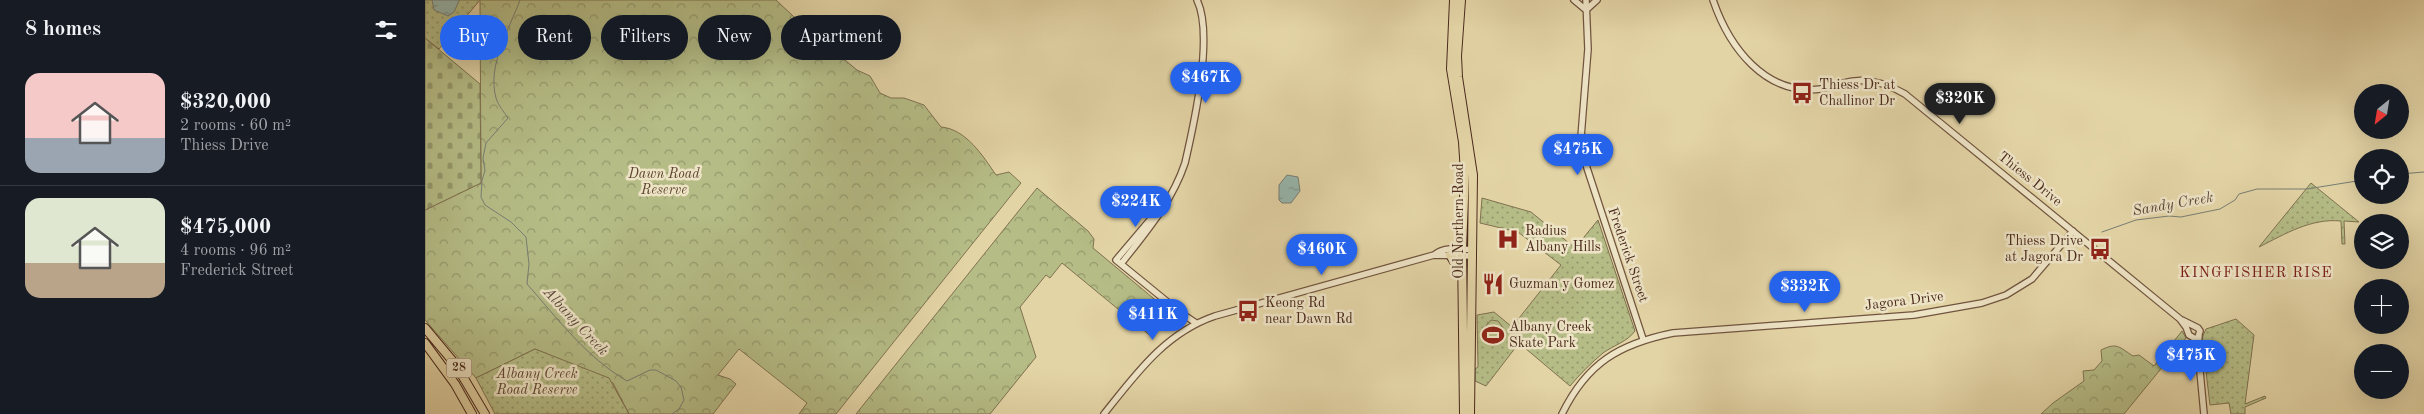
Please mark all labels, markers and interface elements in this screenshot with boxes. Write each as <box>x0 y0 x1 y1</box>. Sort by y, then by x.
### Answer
chip: Buy <box>440 15 508 60</box>
chip: Rent <box>518 15 591 60</box>
chip: Filters <box>601 15 688 60</box>
chip: New <box>698 15 771 60</box>
chip: Apartment <box>781 15 901 60</box>
icon: filters <box>372 16 400 44</box>
text: 8 homes <box>25 19 101 40</box>
pin: $467K <box>1171 62 1241 104</box>
text: $467K <box>1181 70 1231 86</box>
place label: Thiess Dr at Challinor Dr <box>1819 78 1895 108</box>
bus stop icon: Thiess Dr at Challinor Dr <box>1789 80 1815 106</box>
pin: $320K <box>1925 82 1995 125</box>
north arrow <box>2354 84 2409 139</box>
map controls <box>2354 84 2409 399</box>
text: $320K <box>1935 91 1985 107</box>
text: $320,000 <box>180 92 271 113</box>
icon: home <box>65 93 125 153</box>
text: 2 rooms · 60 m² <box>180 118 291 134</box>
pin: $475K <box>1543 134 1613 176</box>
text: Thiess Drive <box>180 138 269 154</box>
text: $475K <box>1553 142 1603 158</box>
street label: Thiess Drive <box>1995 149 2065 209</box>
button: locate <box>2354 149 2409 204</box>
street label: Old Northern Road <box>1452 163 1466 279</box>
park label: Dawn Road Reserve <box>627 167 700 197</box>
pin: $224K <box>1101 186 1171 228</box>
water label: Sandy Creek <box>2131 191 2215 219</box>
text: $224K <box>1111 194 1161 210</box>
street label: Frederick Street <box>1605 206 1651 304</box>
button: layers <box>2354 214 2409 269</box>
text: $475,000 <box>180 217 271 238</box>
icon: home <box>65 218 125 278</box>
place label: Radius Albany Hills <box>1525 224 1601 254</box>
hospital icon: Radius Albany Hills <box>1495 226 1521 252</box>
pin: $460K <box>1287 234 1357 276</box>
place label: Thiess Drive at Jagora Dr <box>2005 234 2083 264</box>
bus stop icon: Thiess Drive at Jagora Dr <box>2087 236 2113 262</box>
text: $460K <box>1297 242 1347 258</box>
text: 4 rooms · 96 m² <box>180 243 291 259</box>
text: Frederick Street <box>180 263 294 279</box>
district label: KINGFISHER RISE <box>2179 266 2333 281</box>
pin: $332K <box>1770 270 1840 313</box>
restaurant icon: Guzman y Gomez <box>1480 271 1506 297</box>
place label: Guzman y Gomez <box>1509 277 1614 291</box>
text: $332K <box>1780 279 1830 295</box>
button: + <box>2354 279 2409 334</box>
water label: Albany Creek <box>539 284 610 359</box>
street label: Jagora Drive <box>1864 289 1944 313</box>
place label: Keong Rd near Dawn Rd <box>1265 296 1353 326</box>
pin: $411K <box>1118 298 1188 341</box>
bus stop icon: Keong Rd near Dawn Rd <box>1235 298 1261 324</box>
text: $411K <box>1128 307 1178 323</box>
place label: Albany Creek Skate Park <box>1509 320 1592 350</box>
sports icon: Albany Creek Skate Park <box>1480 322 1506 348</box>
pin: $475K <box>2156 340 2226 382</box>
button: − <box>2354 344 2409 399</box>
text: $475K <box>2166 348 2216 364</box>
road number: 28 <box>447 358 471 378</box>
park label: Albany Creek Road Reserve <box>495 367 578 397</box>

